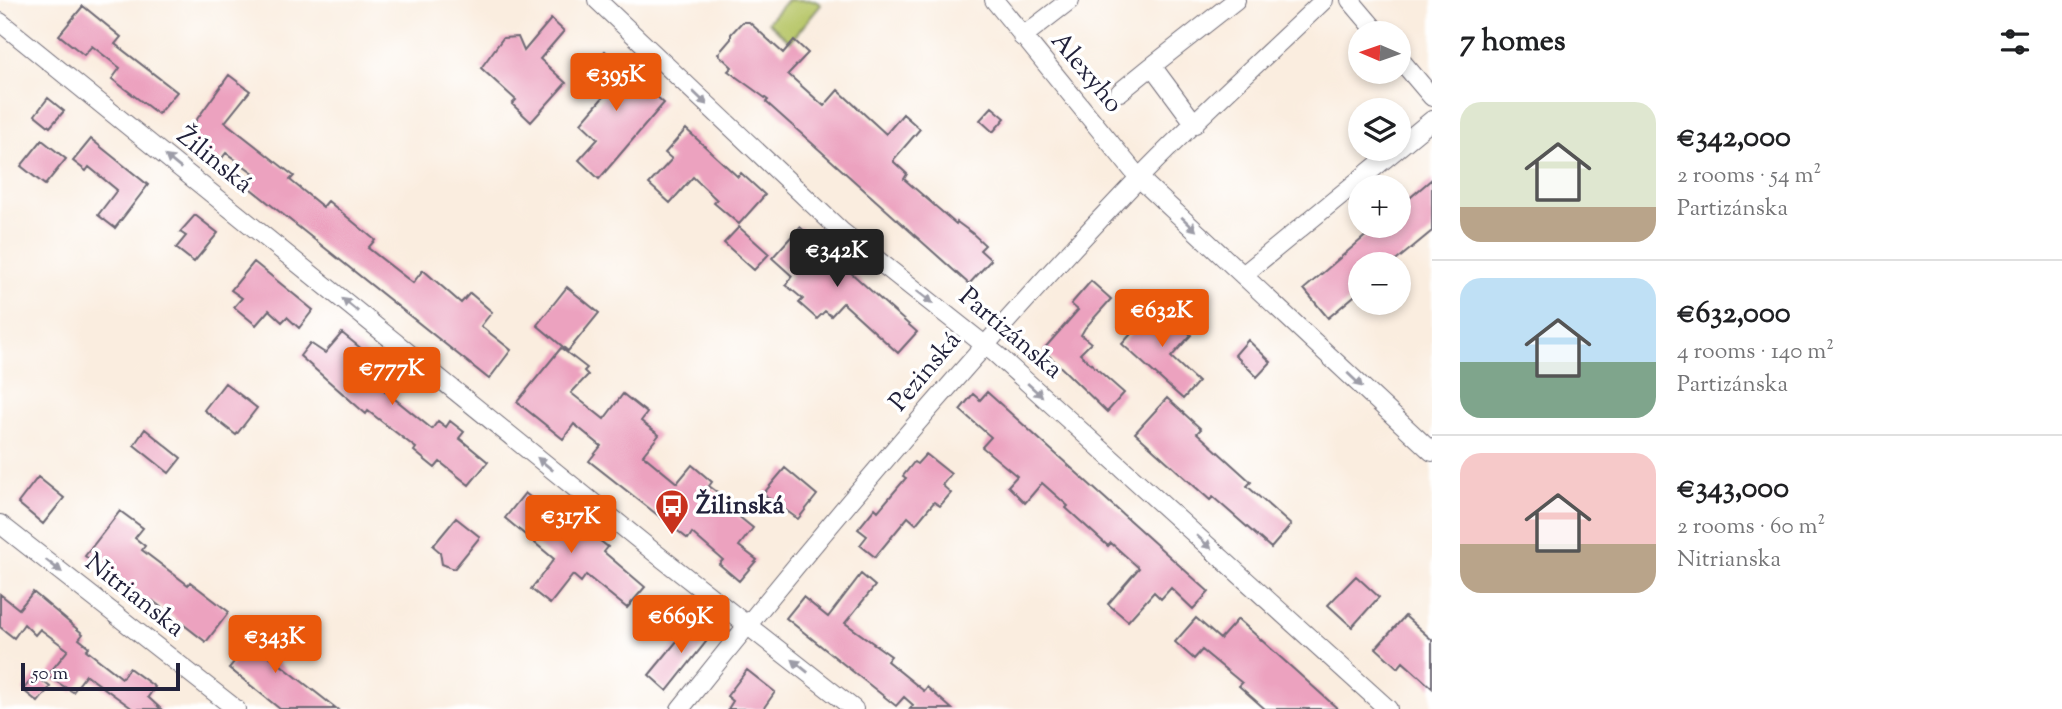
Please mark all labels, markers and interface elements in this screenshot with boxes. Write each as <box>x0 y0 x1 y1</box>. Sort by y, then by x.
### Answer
north arrow <box>1348 21 1410 84</box>
map controls <box>1348 21 1411 315</box>
text: 7 homes <box>1460 21 1565 64</box>
icon: filters <box>1996 23 2034 61</box>
street label: Alexyho <box>1041 24 1131 122</box>
pin: €395K <box>567 54 665 113</box>
text: €395K <box>586 59 646 92</box>
one-way arrow <box>691 89 708 105</box>
button: layers <box>1348 98 1411 161</box>
text: €342,000 <box>1677 117 1791 160</box>
street label: Žilinská <box>168 119 260 203</box>
icon: home <box>1516 130 1600 214</box>
one-way arrow <box>164 155 181 170</box>
text: 2 rooms · 54 m² <box>1677 160 1821 193</box>
button: + <box>1348 175 1411 238</box>
text: Partizánska <box>1677 193 1788 226</box>
one-way arrow <box>1180 216 1197 232</box>
pin: €342K <box>788 230 886 289</box>
text: €342K <box>806 235 868 268</box>
button: − <box>1348 252 1411 315</box>
street label: Partizánska <box>950 279 1070 389</box>
one-way arrow <box>916 290 934 304</box>
pin: €632K <box>1113 290 1211 349</box>
text: €632,000 <box>1677 293 1791 336</box>
text: €632K <box>1131 295 1193 328</box>
one-way arrow <box>341 298 359 313</box>
icon: home <box>1516 306 1600 390</box>
street label: Pezinská <box>881 324 971 420</box>
text: 4 rooms · 140 m² <box>1677 336 1834 369</box>
pin: €777K <box>343 348 441 407</box>
text: €777K <box>359 353 425 386</box>
text: Partizánska <box>1677 369 1788 402</box>
one-way arrow <box>1346 371 1363 387</box>
one-way arrow <box>1027 381 1044 397</box>
one-way arrow <box>537 457 554 472</box>
text: €343,000 <box>1677 468 1789 511</box>
icon: home <box>1516 481 1600 565</box>
bus stop icon: Žilinská <box>653 487 691 536</box>
place label: Žilinská <box>696 488 784 525</box>
pin: €317K <box>522 496 620 555</box>
text: €317K <box>541 501 601 534</box>
text: 2 rooms · 60 m² <box>1677 511 1825 544</box>
one-way arrow <box>1195 534 1212 550</box>
text: Nitrianska <box>1677 544 1781 577</box>
street label: Nitrianska <box>76 545 192 647</box>
one-way arrow <box>44 558 62 573</box>
pin: €669K <box>632 596 730 655</box>
text: €669K <box>649 601 713 634</box>
pin: €343K <box>226 616 324 675</box>
text: €343K <box>245 621 305 654</box>
one-way arrow <box>792 659 810 674</box>
scale bar <box>21 660 180 692</box>
text: 50 m <box>32 661 68 688</box>

